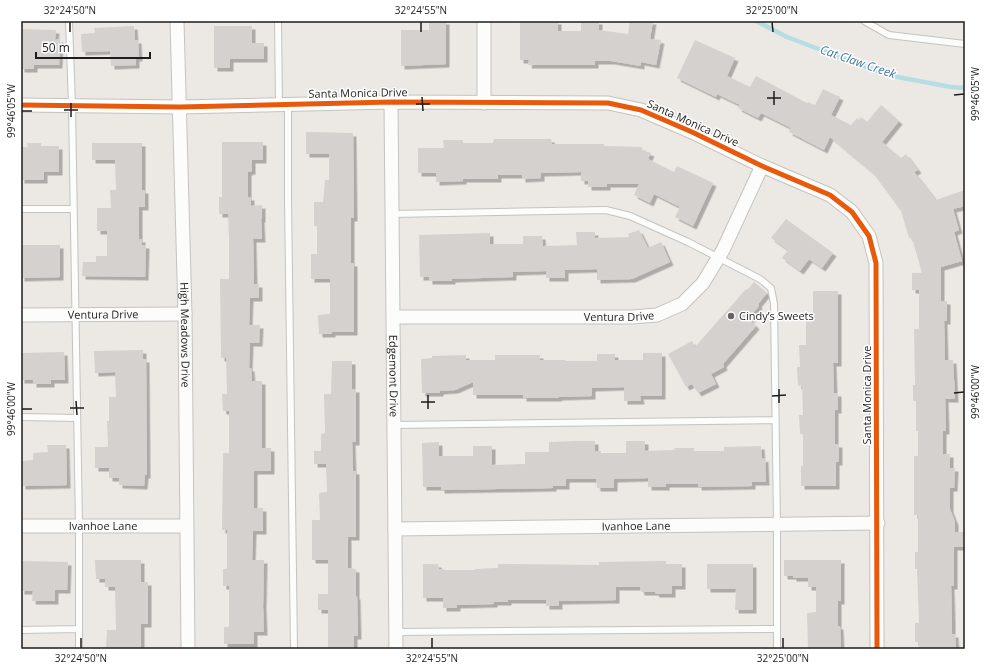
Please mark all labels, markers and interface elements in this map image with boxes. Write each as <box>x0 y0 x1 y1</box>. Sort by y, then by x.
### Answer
text: 32°24'50"N <box>44 3 96 17</box>
text: 32°24'55"N <box>395 3 447 17</box>
text: 32°25'00"N <box>746 3 798 17</box>
scale bar <box>36 34 150 60</box>
text: 50 m <box>42 39 70 56</box>
water label: Cat Claw Creek <box>818 41 899 83</box>
text: 99°46'05"W <box>968 66 982 121</box>
text: 99°46'05"W <box>4 83 18 138</box>
street label: Santa Monica Drive <box>308 84 408 101</box>
street label: Santa Monica Drive <box>645 96 741 150</box>
street label: High Meadows Drive <box>177 282 194 388</box>
street label: Ventura Drive <box>68 306 138 322</box>
street label: Ventura Drive <box>584 307 655 324</box>
place label: Cindy’s Sweets <box>739 308 814 323</box>
marker: Cindy’s Sweets <box>726 311 736 321</box>
street label: Edgemont Drive <box>386 335 402 417</box>
street label: Santa Monica Drive <box>859 346 874 444</box>
text: 99°46'00"W <box>968 364 982 419</box>
text: 99°46'00"W <box>4 381 18 436</box>
street label: Ivanhoe Lane <box>69 518 137 533</box>
street label: Ivanhoe Lane <box>602 518 670 533</box>
text: 32°24'50"N <box>55 651 107 665</box>
text: 32°24'55"N <box>406 651 458 665</box>
text: 32°25'00"N <box>757 651 809 665</box>

